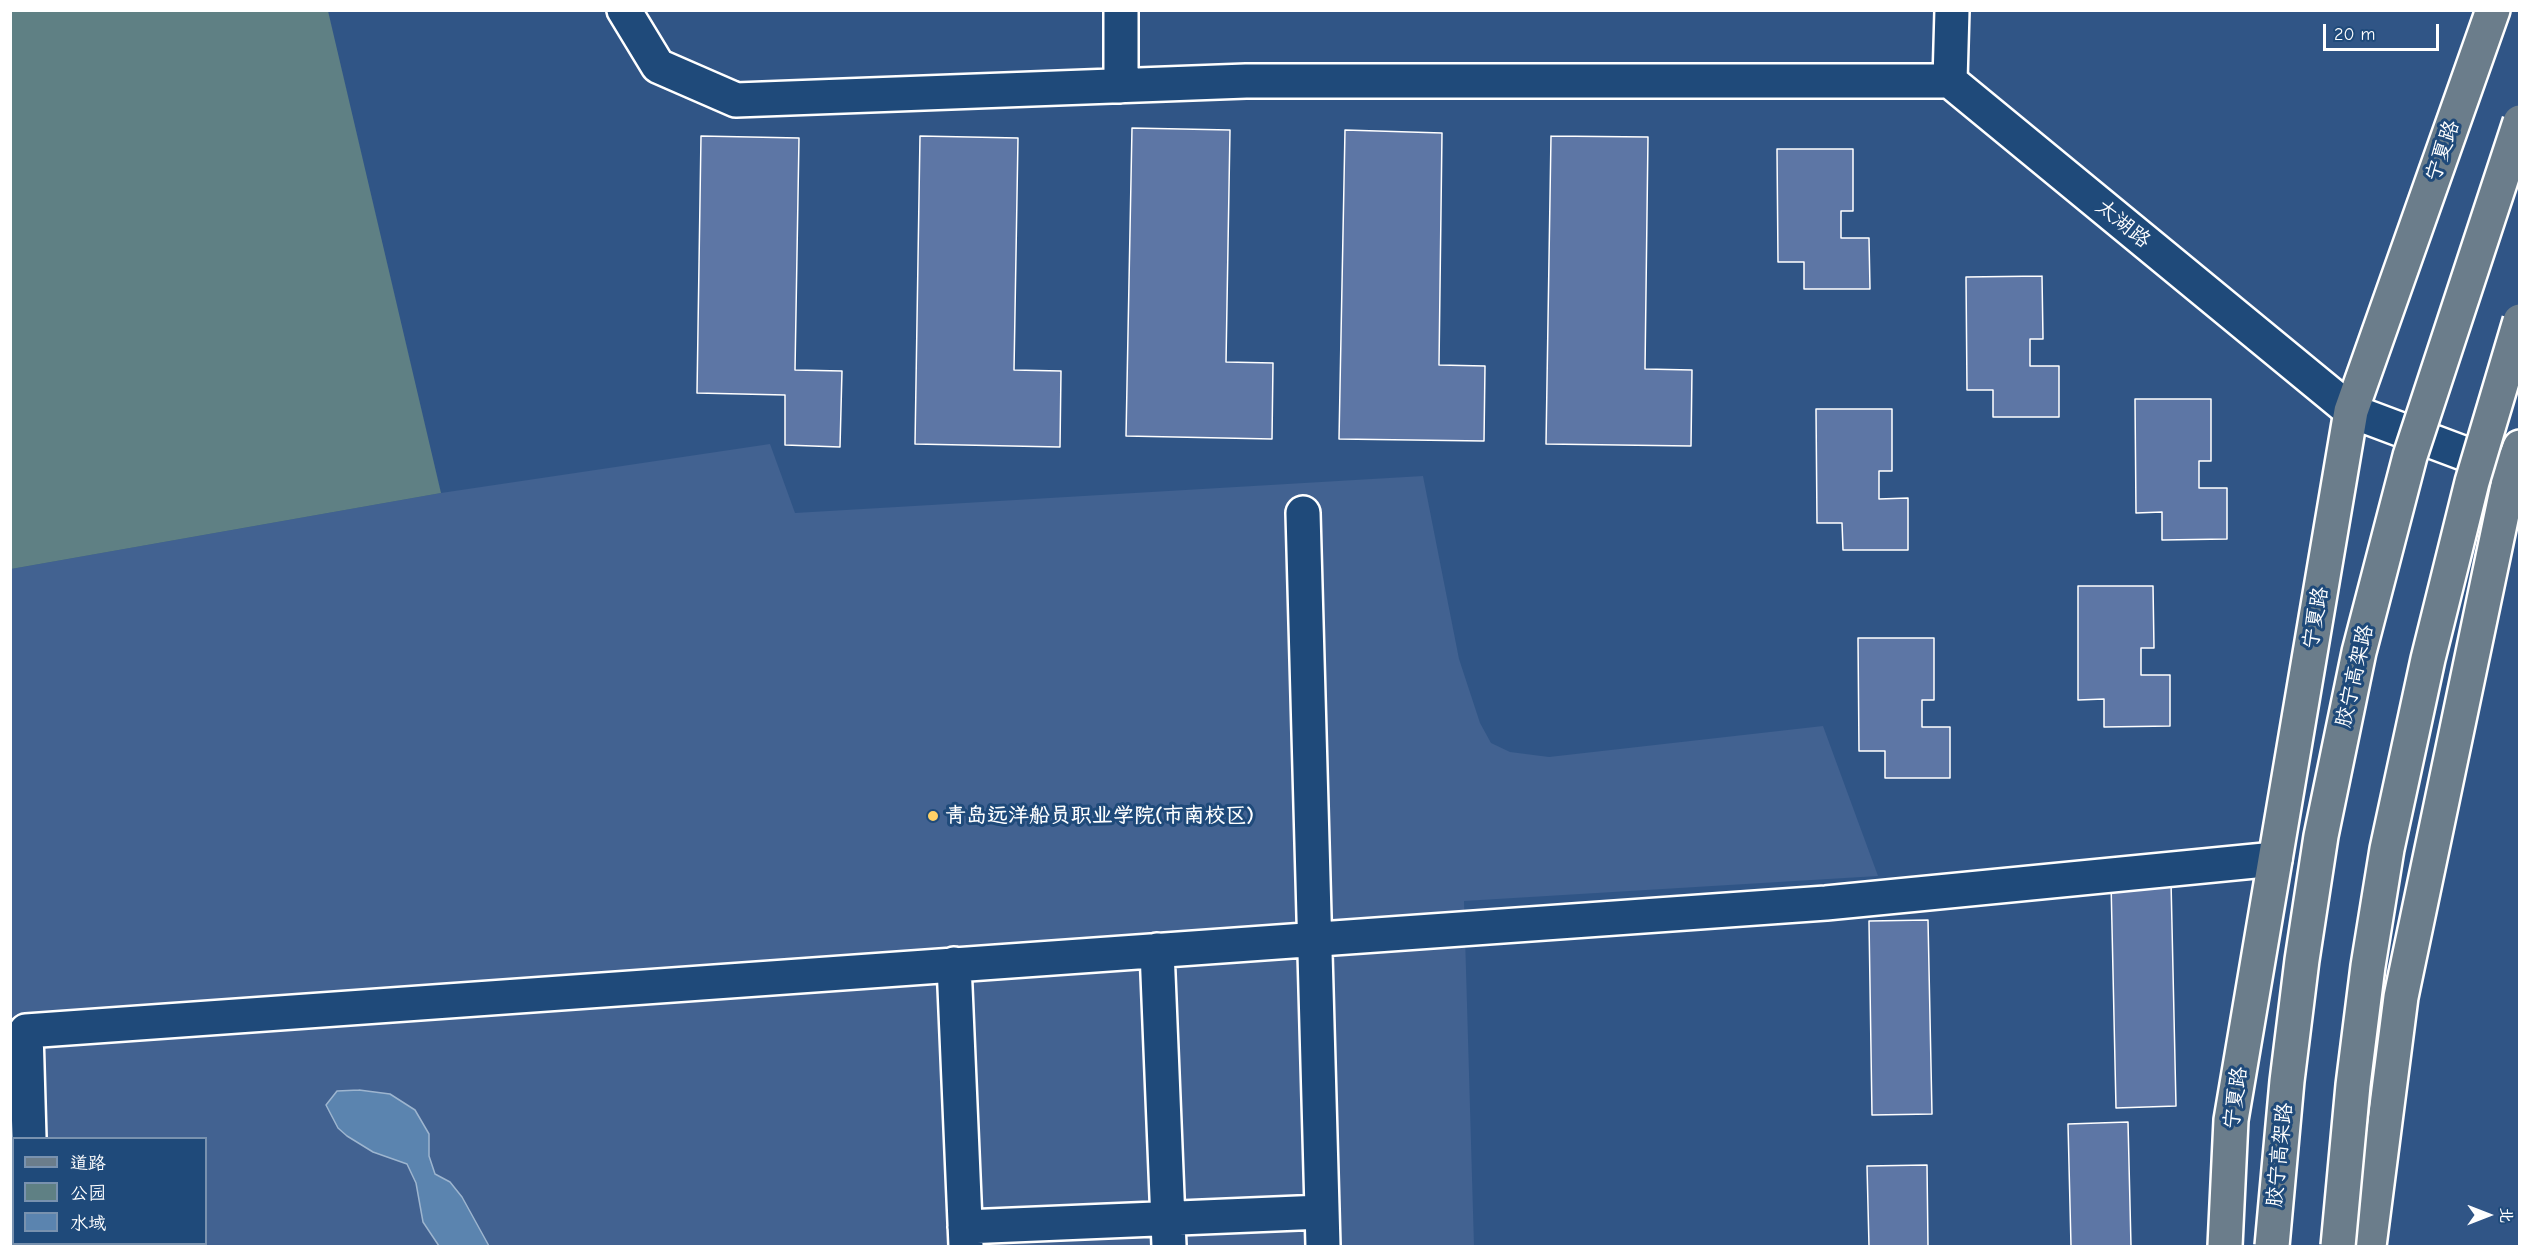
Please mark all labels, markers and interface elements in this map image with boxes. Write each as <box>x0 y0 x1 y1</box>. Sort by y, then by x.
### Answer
scale bar <box>2326 12 2442 50</box>
text: 20 m <box>2334 24 2375 45</box>
street label: 宁夏路 <box>2421 117 2465 185</box>
street label: 太湖路 <box>2091 194 2155 254</box>
street label: 宁夏路 <box>2298 585 2334 651</box>
street label: 胶宁高架路 <box>2331 622 2379 730</box>
place label: 青岛远洋船员职业学院(市南校区) <box>945 803 1254 829</box>
marker: 青岛远洋船员职业学院(市南校区) <box>926 809 940 823</box>
street label: 宁夏路 <box>2219 1065 2253 1131</box>
street label: 胶宁高架路 <box>2262 1101 2298 1209</box>
legend <box>12 1137 207 1245</box>
text: 道路 <box>70 1153 106 1174</box>
text: 公园 <box>70 1183 106 1204</box>
north arrow <box>2458 1185 2518 1245</box>
text: 北 <box>2497 1207 2515 1223</box>
text: 水域 <box>70 1213 106 1234</box>

